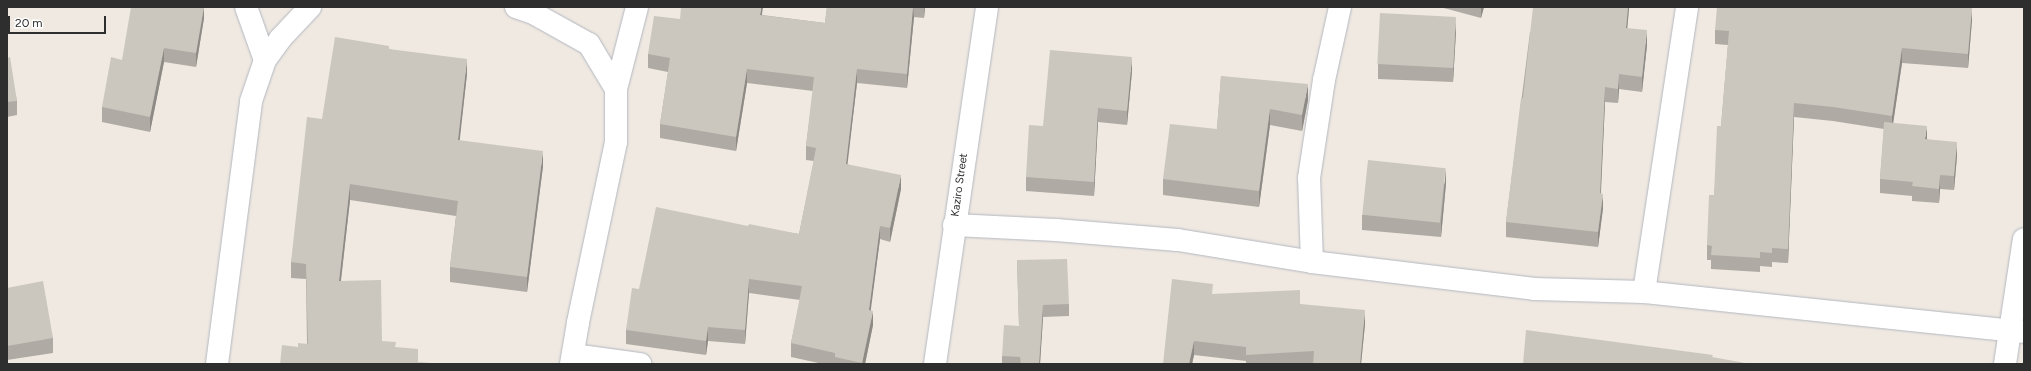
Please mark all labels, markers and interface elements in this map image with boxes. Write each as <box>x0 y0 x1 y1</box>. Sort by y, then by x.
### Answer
scale bar <box>10 8 108 34</box>
text: 20 m <box>15 16 43 30</box>
street label: Kaziro Street <box>949 152 971 218</box>

